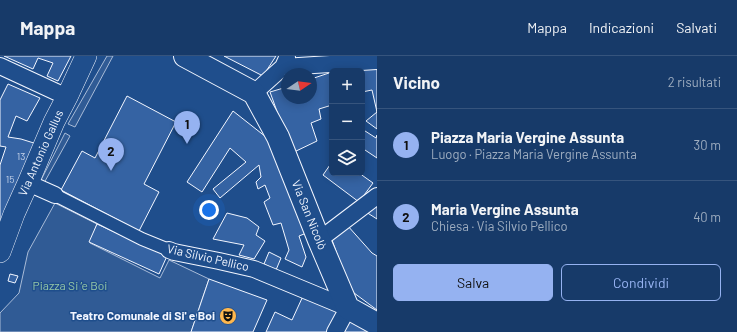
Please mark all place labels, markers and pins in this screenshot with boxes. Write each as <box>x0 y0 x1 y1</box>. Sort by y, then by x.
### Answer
pin: 1 <box>174 111 200 144</box>
pin: 2 <box>98 138 124 171</box>
theatre icon: Teatro Comunale di Si' e Boi <box>218 306 238 326</box>
place label: Teatro Comunale di Si' e Boi <box>70 308 215 322</box>

